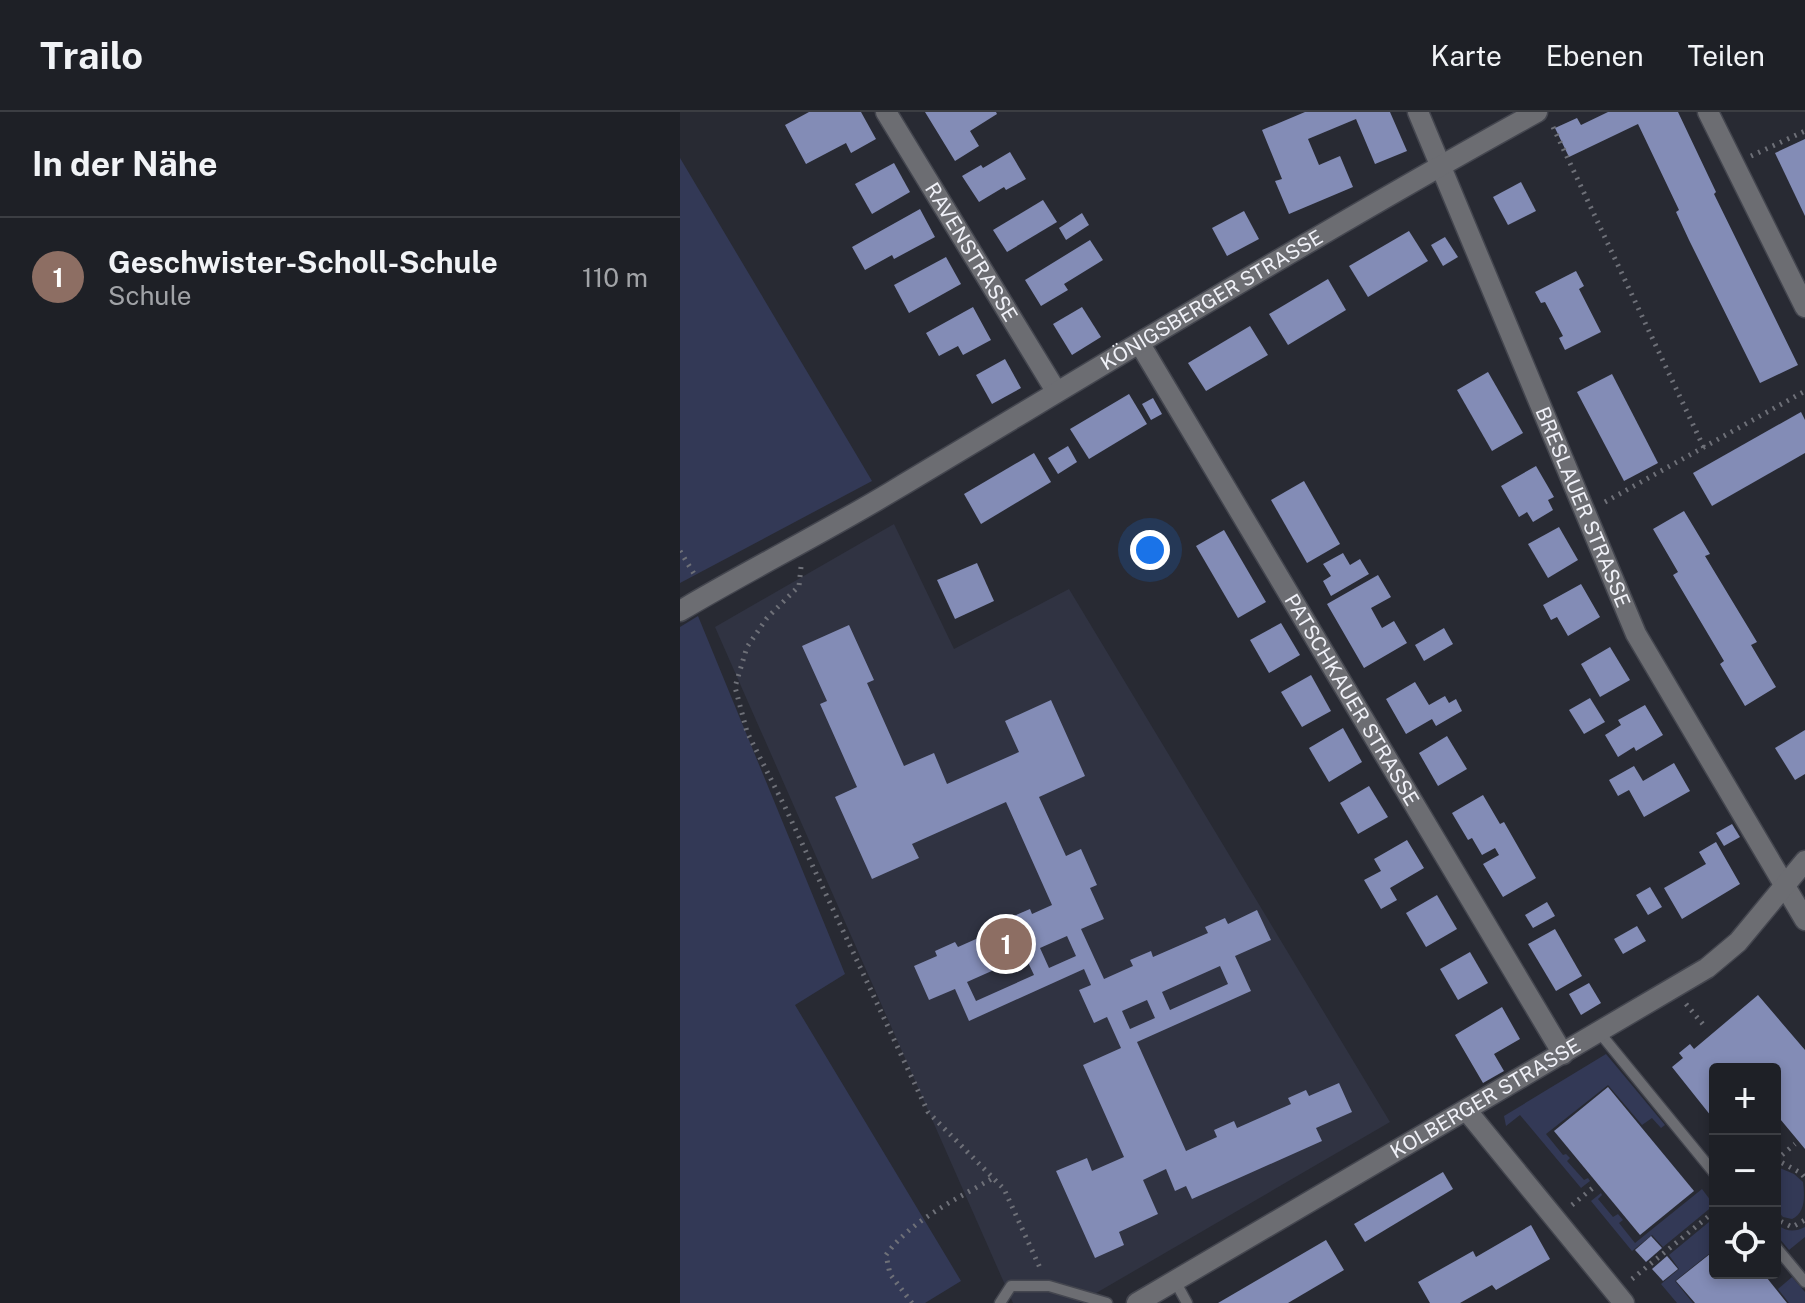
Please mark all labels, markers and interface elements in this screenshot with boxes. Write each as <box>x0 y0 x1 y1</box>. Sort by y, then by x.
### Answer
text: Trailo <box>40 33 143 78</box>
text: Karte <box>1431 39 1502 72</box>
text: Ebenen <box>1546 39 1644 72</box>
text: Teilen <box>1688 39 1765 72</box>
text: In der Nähe <box>32 144 218 184</box>
street label: RAVENSTRASSE <box>920 178 1023 326</box>
street label: KÖNIGSBERGER STRASSE <box>1096 225 1327 375</box>
text: Geschwister-Scholl-Schule <box>108 244 498 280</box>
text: 1 <box>52 262 64 293</box>
text: 110 m <box>582 262 648 293</box>
text: Schule <box>108 280 192 311</box>
street label: BRESLAUER STRASSE <box>1530 403 1635 611</box>
your location <box>1130 530 1170 570</box>
street label: PATSCHKAUER STRASSE <box>1280 589 1424 810</box>
pin: 1 <box>980 914 1032 974</box>
street label: KOLBERGER STRASSE <box>1386 1033 1585 1164</box>
map controls <box>1709 1063 1781 1279</box>
button: + <box>1709 1063 1781 1135</box>
button: − <box>1709 1135 1781 1207</box>
button: locate <box>1709 1207 1781 1279</box>

